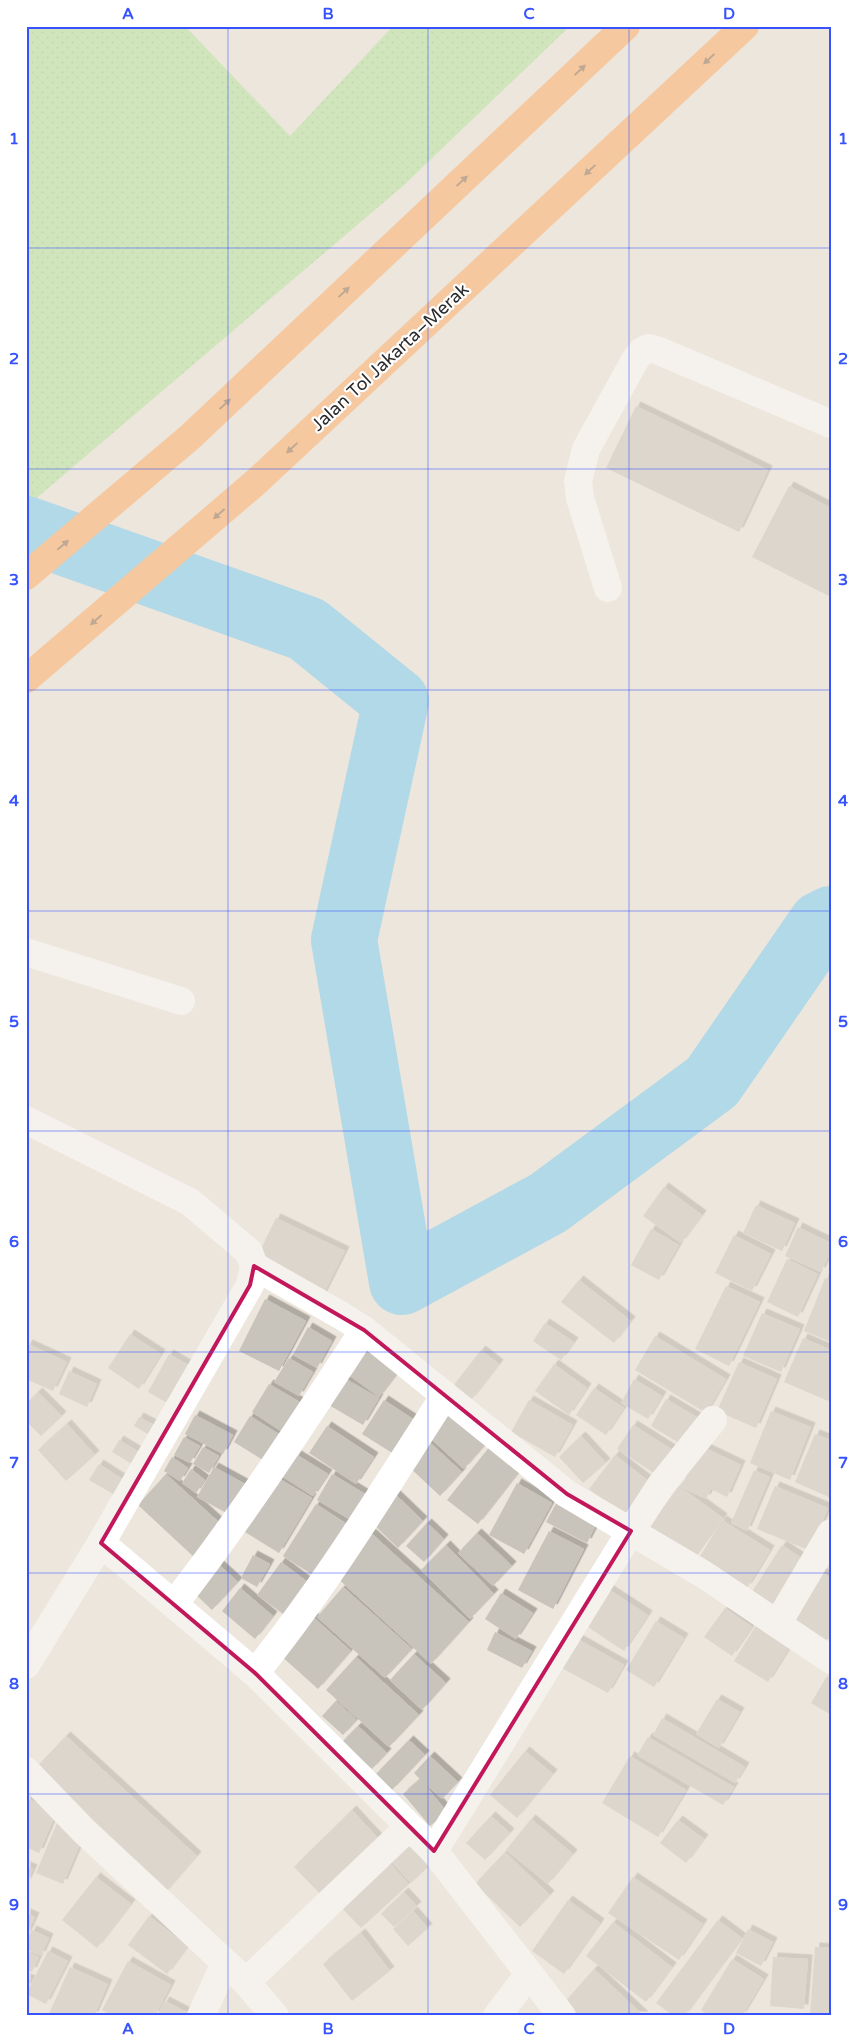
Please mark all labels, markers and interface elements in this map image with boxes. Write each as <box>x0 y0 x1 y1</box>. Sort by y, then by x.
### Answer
text: A <box>122 4 134 24</box>
text: B <box>322 4 334 24</box>
text: C <box>523 4 535 24</box>
text: D <box>723 4 735 24</box>
one-way arrow <box>703 54 716 65</box>
one-way arrow <box>574 64 586 76</box>
text: 1 <box>9 129 19 149</box>
text: 1 <box>838 129 848 149</box>
one-way arrow <box>585 164 597 176</box>
one-way arrow <box>456 175 468 187</box>
street label: Jalan Tol Jakarta–Merak <box>307 278 473 436</box>
one-way arrow <box>337 286 349 298</box>
text: 2 <box>9 349 19 369</box>
text: 2 <box>838 349 848 369</box>
one-way arrow <box>219 398 231 410</box>
one-way arrow <box>287 442 299 454</box>
one-way arrow <box>213 508 225 520</box>
one-way arrow <box>57 539 70 550</box>
text: 3 <box>9 570 19 590</box>
text: 3 <box>838 570 848 590</box>
one-way arrow <box>89 615 102 626</box>
text: 4 <box>9 791 19 811</box>
text: 4 <box>838 791 848 811</box>
text: 5 <box>9 1012 19 1032</box>
text: 5 <box>838 1012 848 1032</box>
text: 6 <box>9 1232 19 1252</box>
text: 6 <box>838 1232 848 1252</box>
text: 7 <box>9 1453 19 1473</box>
text: 7 <box>838 1453 848 1473</box>
text: 8 <box>9 1674 19 1694</box>
text: 8 <box>838 1674 848 1694</box>
text: 9 <box>9 1895 19 1915</box>
text: 9 <box>838 1895 848 1915</box>
text: A <box>122 2019 134 2039</box>
text: B <box>322 2019 334 2039</box>
text: C <box>523 2019 535 2039</box>
text: D <box>723 2019 735 2039</box>

